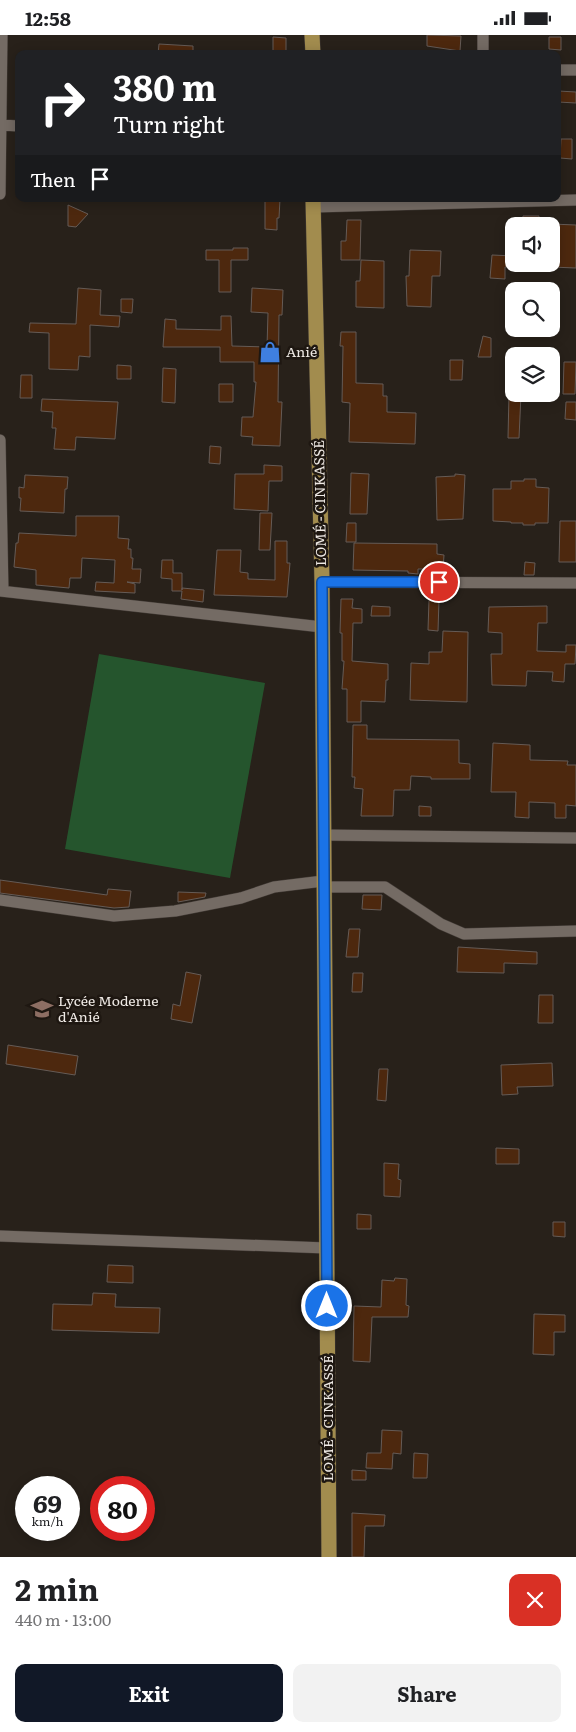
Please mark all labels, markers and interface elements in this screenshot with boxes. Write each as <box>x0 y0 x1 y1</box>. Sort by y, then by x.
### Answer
text: 12:58 <box>25 4 71 32</box>
text: 380 m <box>113 60 217 112</box>
icon: right <box>30 70 95 135</box>
text: Turn right <box>113 107 225 140</box>
text: Then <box>30 165 76 193</box>
icon: arrive <box>86 165 114 193</box>
map controls <box>505 217 560 402</box>
button: sound <box>505 217 560 272</box>
button: search <box>505 282 560 337</box>
shop icon: Anié <box>257 339 283 365</box>
place label: Anié <box>286 341 317 361</box>
button: layers <box>505 347 560 402</box>
street label: LOMÉ - CINKASSÉ <box>308 440 330 566</box>
pin <box>418 561 460 603</box>
icon: arrive <box>425 568 453 596</box>
place label: Lycée Moderne d'Anié <box>58 990 159 1026</box>
school or university icon: Lycée Moderne d'Anié <box>29 996 55 1022</box>
position arrow <box>300 1279 352 1331</box>
street label: LOMÉ - CINKASSÉ <box>317 1355 337 1481</box>
speed limit sign: 80 <box>90 1476 155 1541</box>
text: 69 <box>33 1484 62 1521</box>
text: km/h <box>32 1512 63 1530</box>
text: 2 min <box>15 1566 99 1610</box>
button: close <box>509 1574 561 1626</box>
text: 440 m · 13:00 <box>15 1607 111 1631</box>
button: Exit <box>15 1664 283 1722</box>
button: Share <box>293 1664 561 1722</box>

